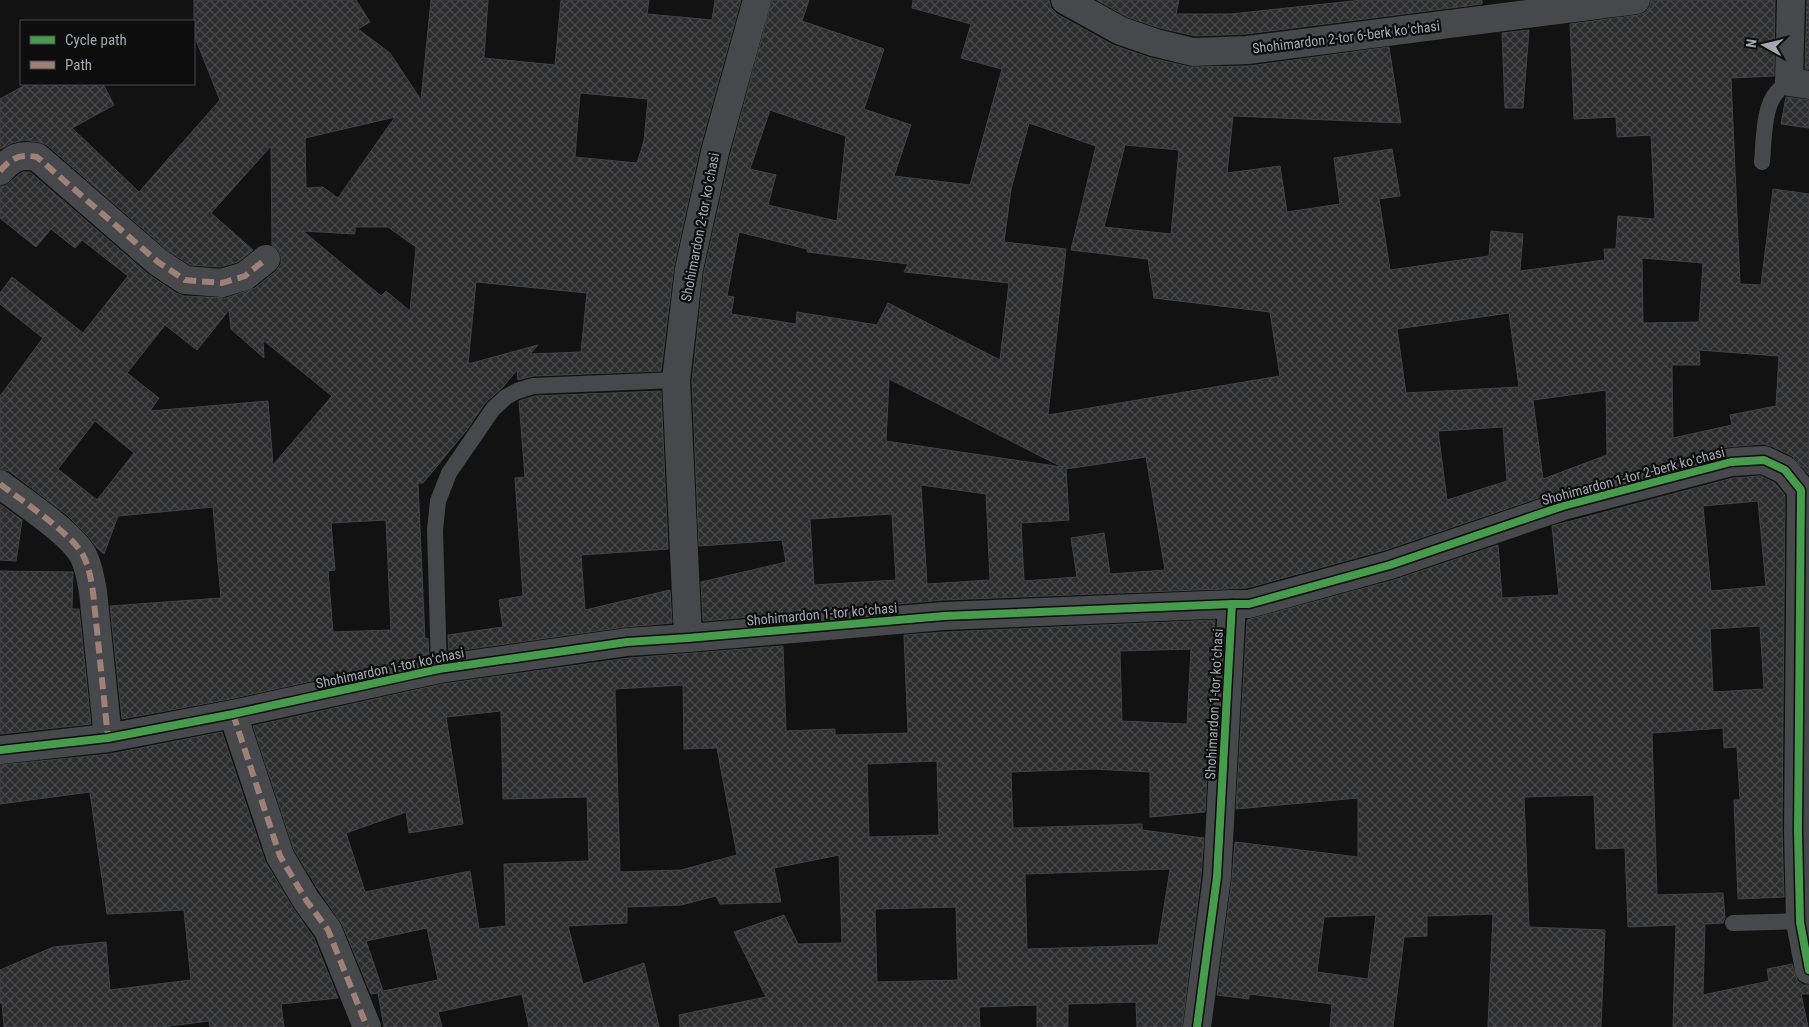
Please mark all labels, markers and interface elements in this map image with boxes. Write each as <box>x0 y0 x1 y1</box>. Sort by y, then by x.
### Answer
street label: Shohimardon 2-tor 6-berk koʻchasi <box>1251 18 1441 56</box>
legend <box>20 20 195 85</box>
north arrow <box>1739 20 1789 70</box>
text: Cycle path <box>65 31 127 49</box>
text: N <box>1743 38 1760 49</box>
text: Path <box>65 56 92 74</box>
street label: Shohimardon 2-tor koʻchasi <box>678 151 722 303</box>
street label: Shohimardon 1-tor 2-berk koʻchasi <box>1540 444 1726 508</box>
street label: Shohimardon 1-tor koʻchasi <box>746 599 898 629</box>
street label: Shohimardon 1-tor koʻchasi <box>1202 628 1226 780</box>
street label: Shohimardon 1-tor koʻchasi <box>314 644 466 692</box>

